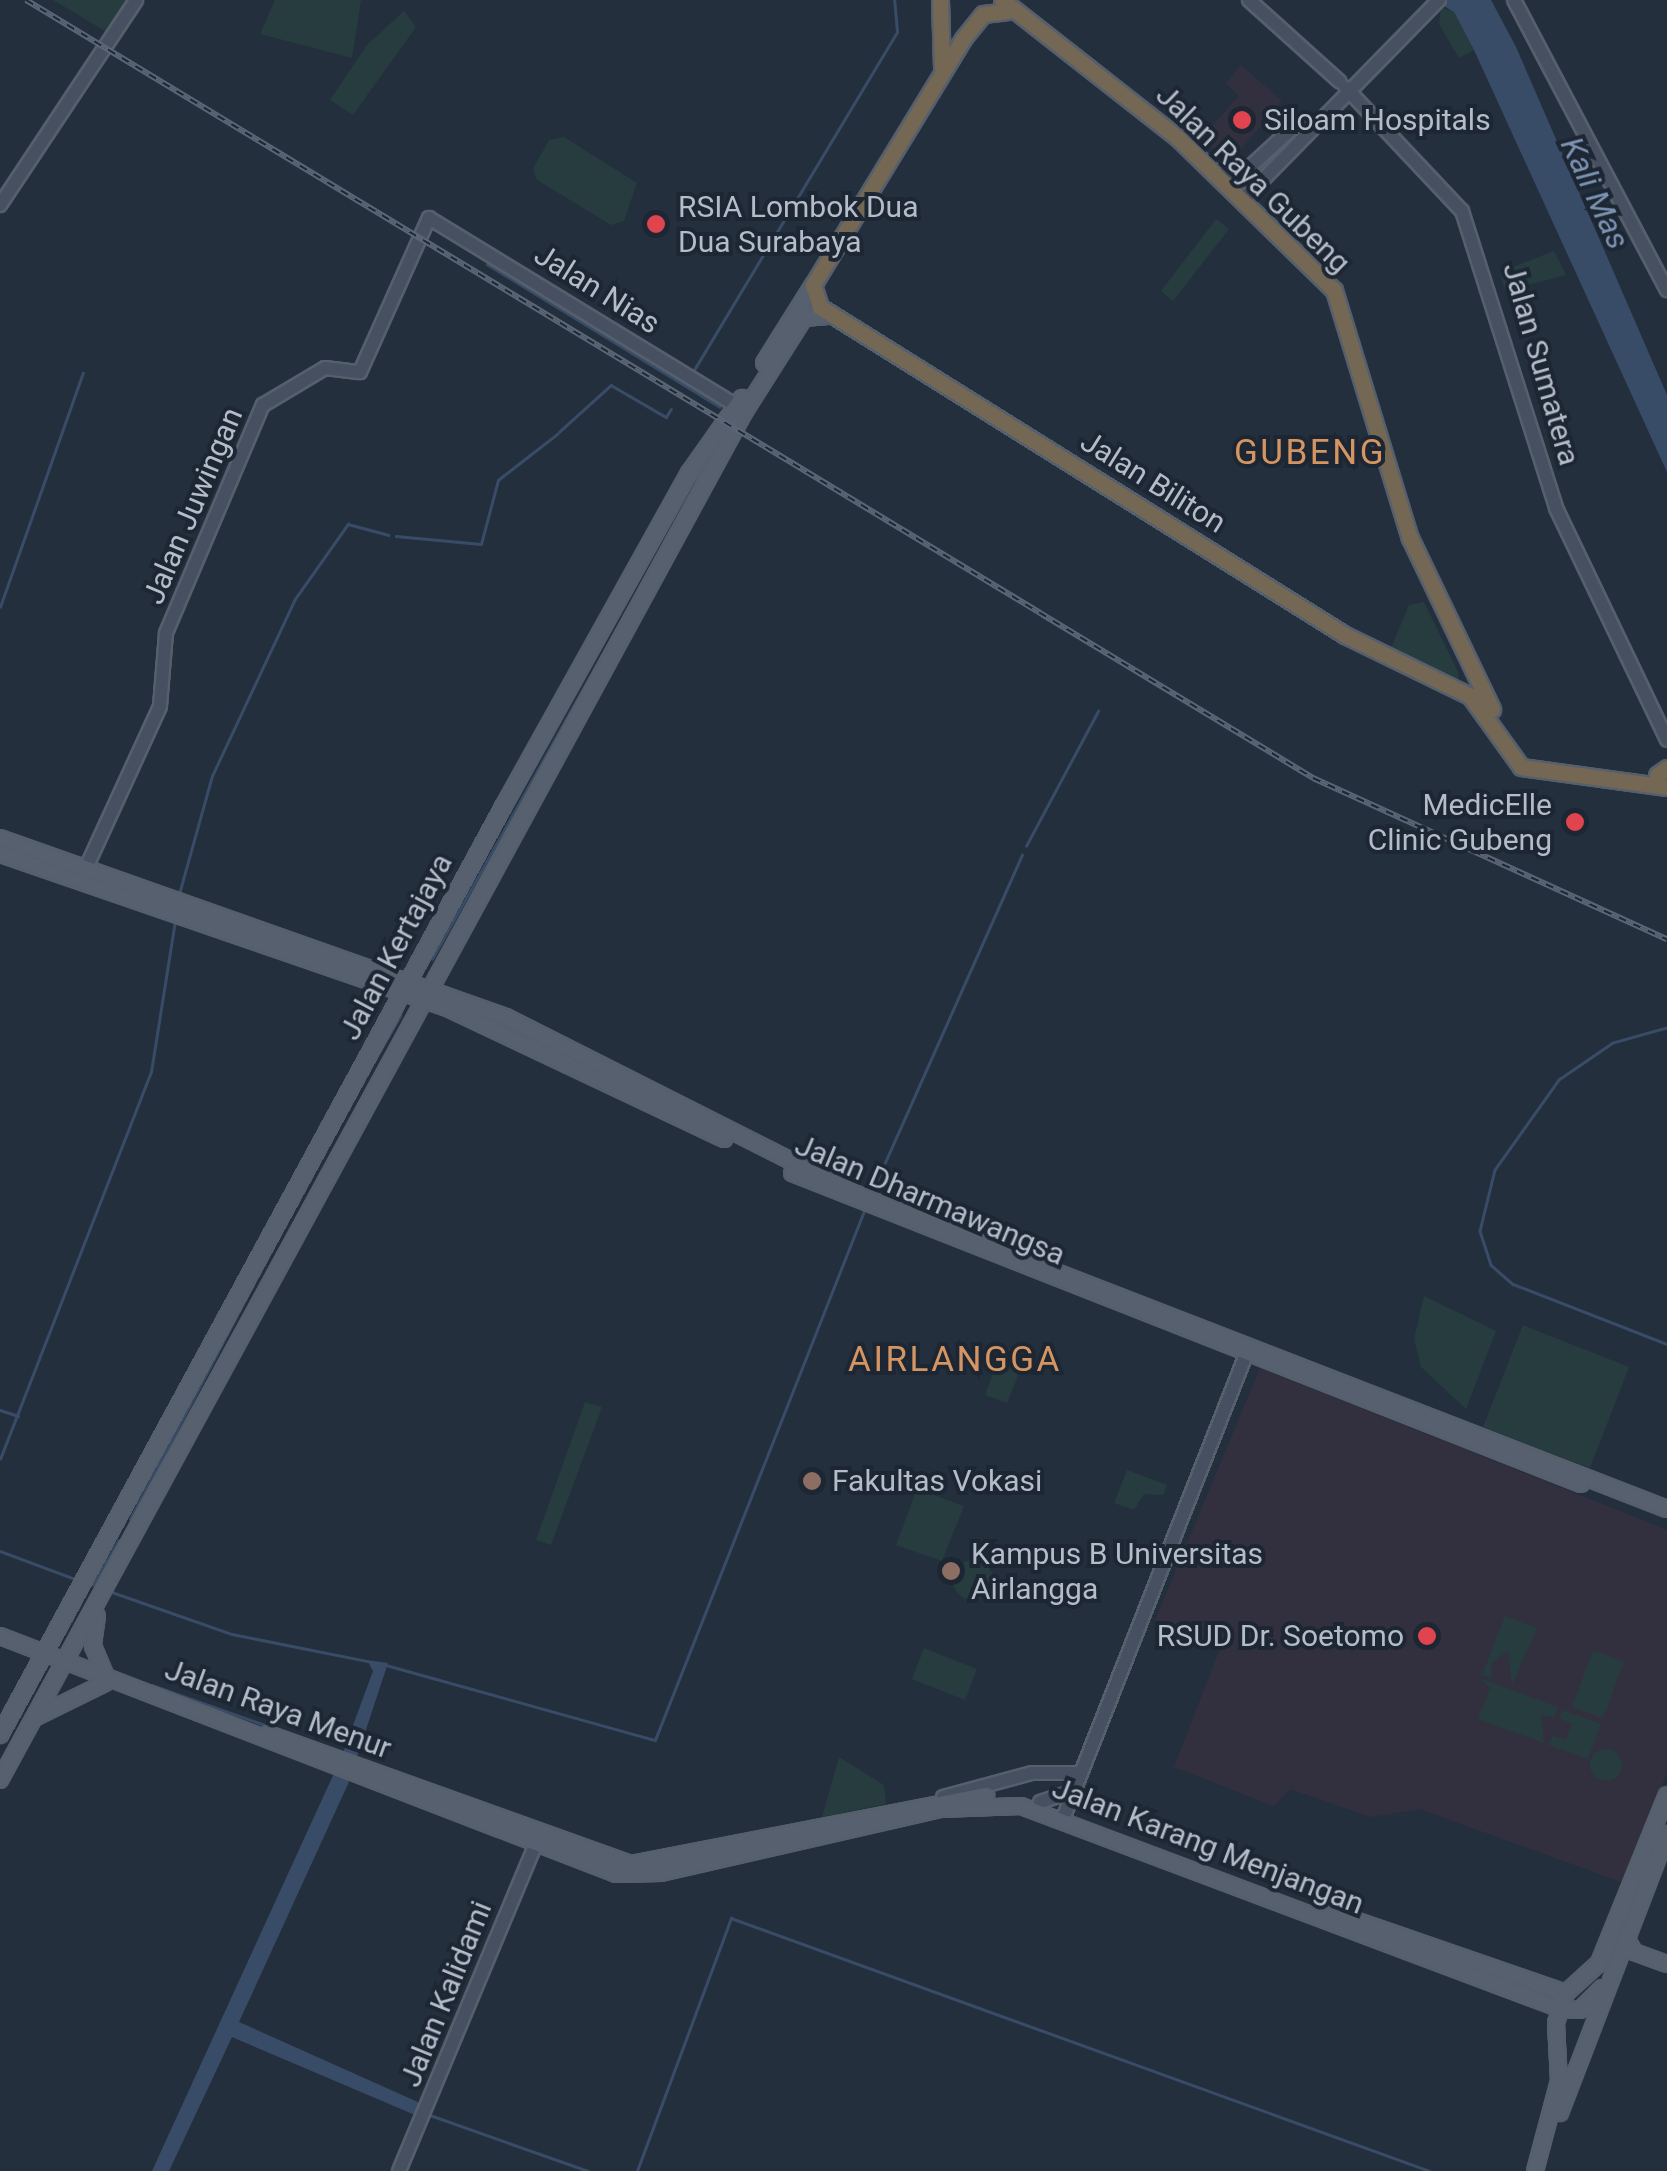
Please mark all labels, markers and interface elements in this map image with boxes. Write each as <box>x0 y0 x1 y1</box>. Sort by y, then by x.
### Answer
street label: Jalan Raya Gubeng <box>1148 77 1358 281</box>
place label: Siloam Hospitals <box>1264 102 1491 138</box>
marker: Siloam Hospitals <box>1229 107 1255 133</box>
water label: Kali Mas <box>1552 131 1638 255</box>
place label: RSIA Lombok Dua Dua Surabaya <box>678 189 918 260</box>
marker: RSIA Lombok Dua Dua Surabaya <box>643 211 669 237</box>
street label: Jalan Nias <box>528 236 666 342</box>
street label: Jalan Sumatera <box>1495 259 1587 469</box>
street label: Jalan Juwingan <box>135 402 251 610</box>
street label: Jalan Biliton <box>1074 423 1232 541</box>
district label: GUBENG <box>1234 432 1386 474</box>
place label: MedicElle Clinic Gubeng <box>1368 787 1552 858</box>
marker: MedicElle Clinic Gubeng <box>1562 809 1588 835</box>
street label: Jalan Kertajaya <box>332 848 460 1046</box>
street label: Jalan Dharmawangsa <box>790 1127 1070 1273</box>
district label: AIRLANGGA <box>848 1339 1062 1381</box>
place label: Fakultas Vokasi <box>832 1463 1042 1499</box>
marker: Fakultas Vokasi <box>801 1470 823 1492</box>
place label: Kampus B Universitas Airlangga <box>971 1536 1263 1606</box>
marker: Kampus B Universitas Airlangga <box>940 1560 962 1582</box>
place label: RSUD Dr. Soetomo <box>1157 1618 1404 1654</box>
marker: RSUD Dr. Soetomo <box>1414 1623 1440 1649</box>
street label: Jalan Raya Menur <box>160 1651 396 1767</box>
street label: Jalan Karang Menjangan <box>1047 1770 1369 1922</box>
street label: Jalan Kalidami <box>392 1896 500 2092</box>

